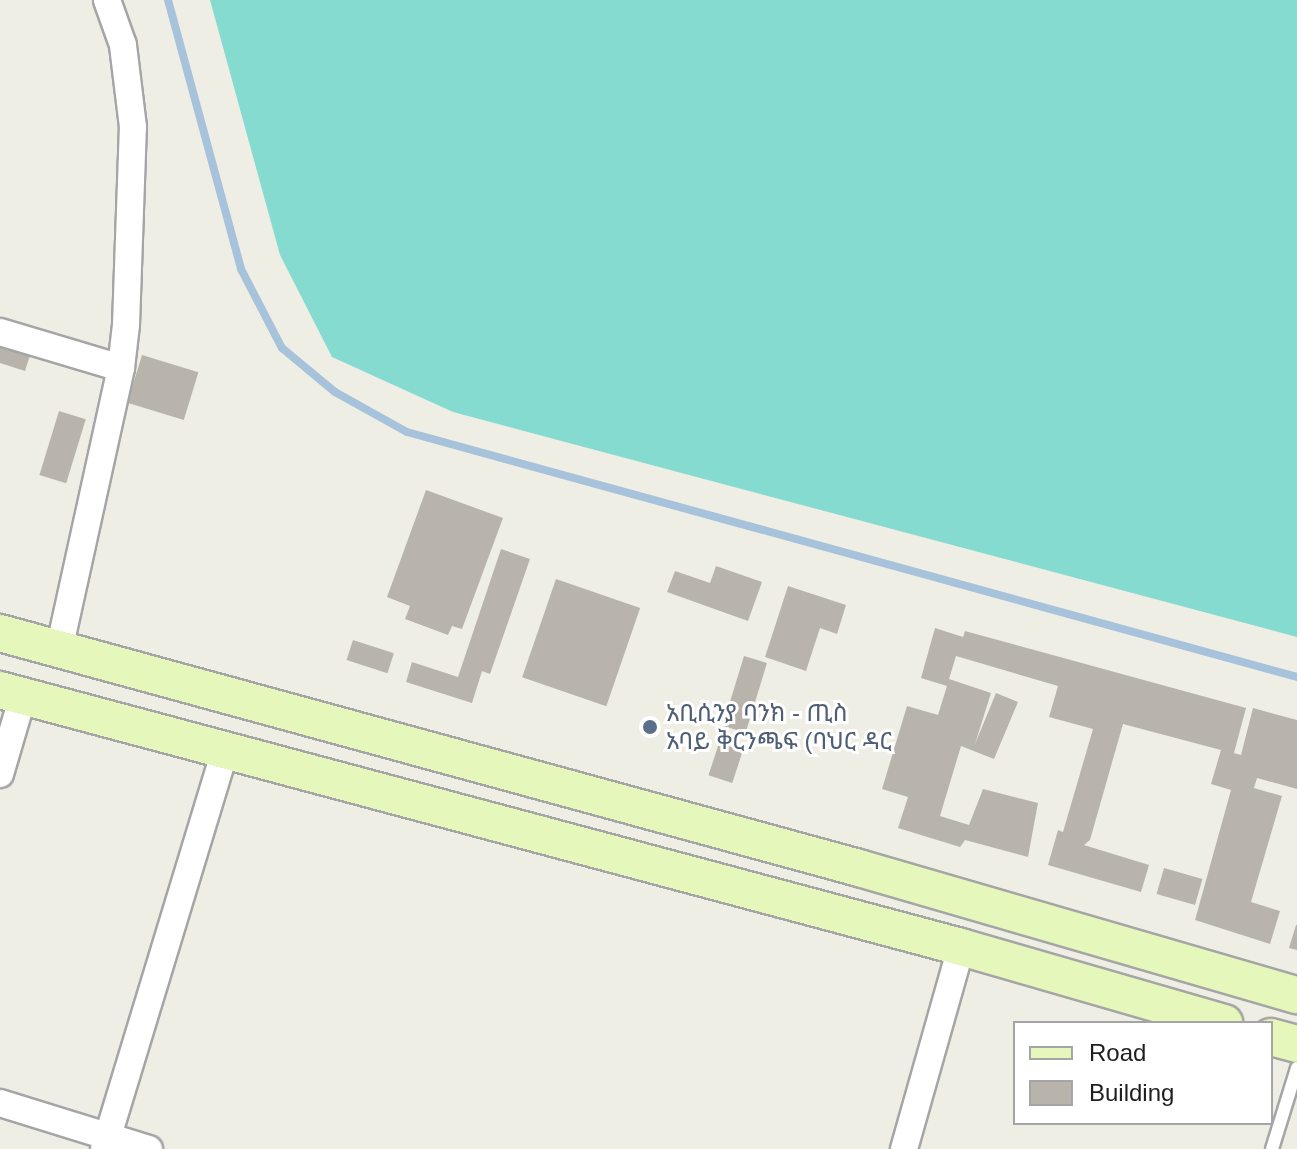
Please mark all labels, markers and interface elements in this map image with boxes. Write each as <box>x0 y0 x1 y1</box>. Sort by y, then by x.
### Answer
place label: አቢሲንያ ባንክ - ጢስ አባይ ቅርንጫፍ (ባህር ዳር <box>666 699 892 755</box>
marker: አቢሲንያ ባንክ - ጢስ አባይ ቅርንጫፍ (ባህር ዳር <box>641 718 659 736</box>
legend <box>1013 1021 1273 1125</box>
text: Road <box>1089 1039 1146 1066</box>
text: Building <box>1089 1079 1174 1106</box>

